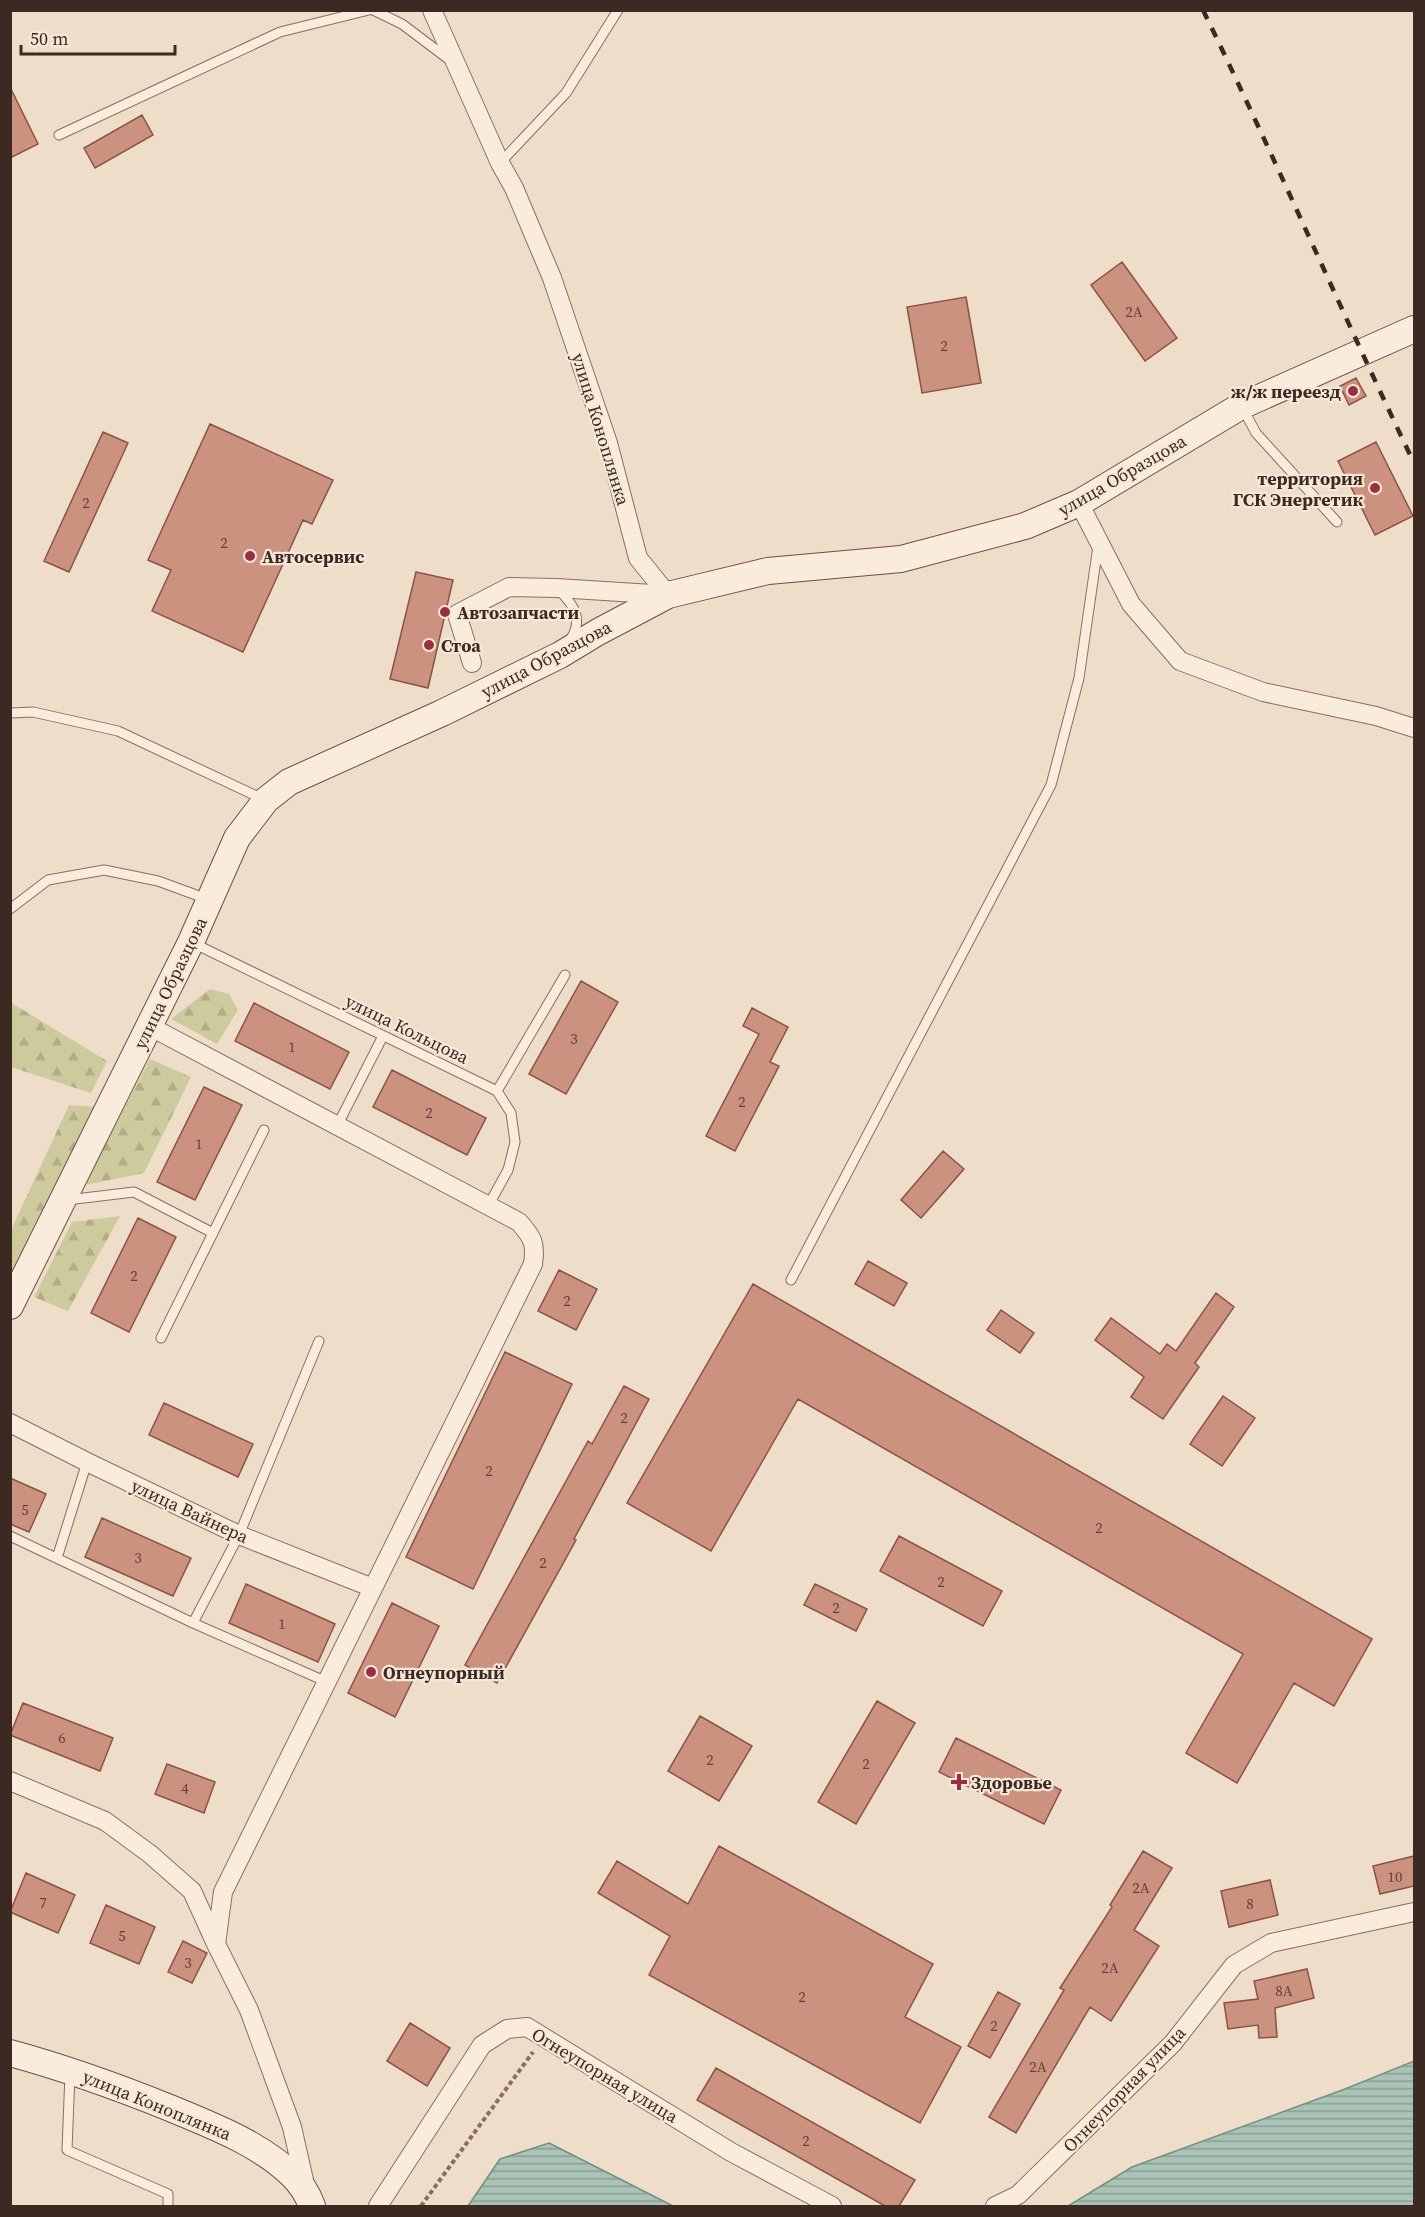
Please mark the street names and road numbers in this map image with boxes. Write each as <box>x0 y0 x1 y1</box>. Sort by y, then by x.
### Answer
street label: улица Коноплянка <box>566 350 636 509</box>
street label: улица Образцова <box>1053 428 1191 522</box>
street label: улица Образцова <box>476 614 616 704</box>
street label: улица Образцова <box>127 912 213 1053</box>
street label: улица Кольцова <box>341 988 474 1070</box>
street label: улица Вайнера <box>127 1473 253 1549</box>
street label: Огнеупорная улица <box>1057 2020 1191 2158</box>
street label: Огнеупорная улица <box>527 2021 683 2129</box>
street label: улица Коноплянка <box>79 2064 236 2147</box>

